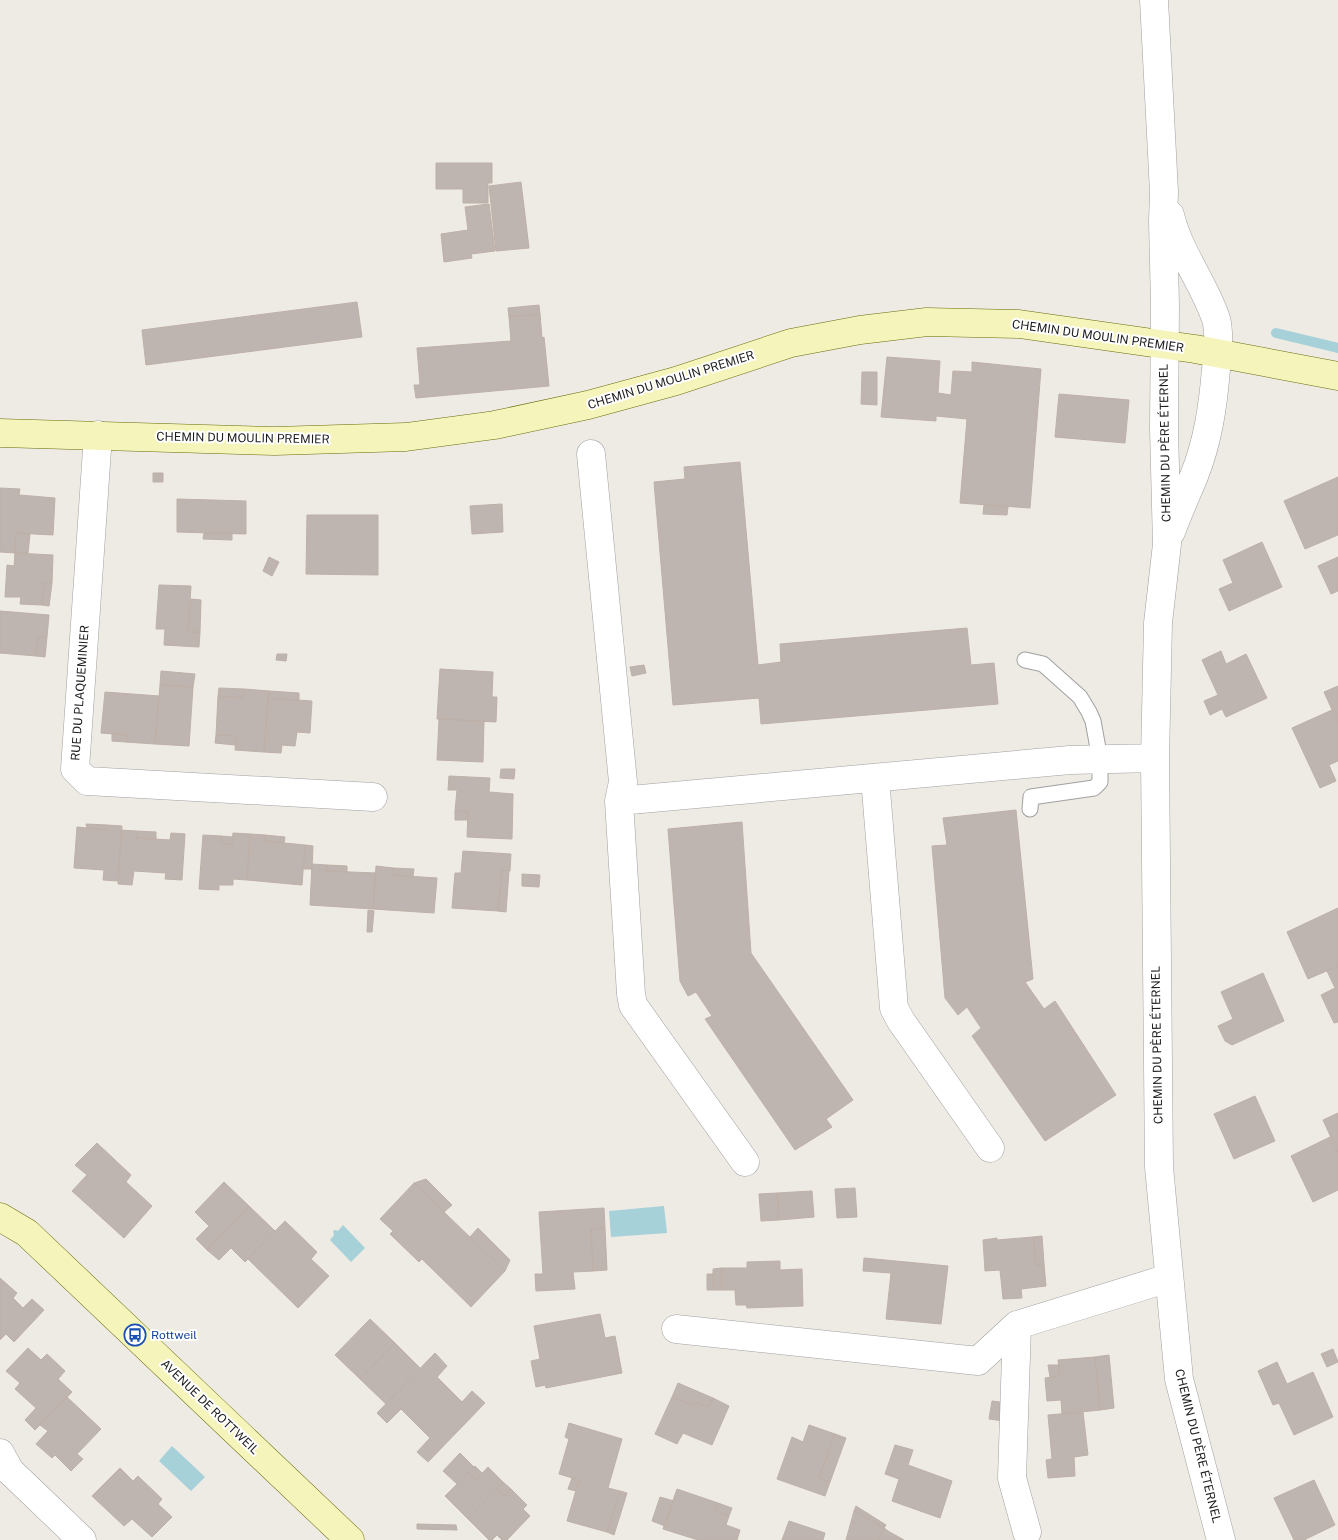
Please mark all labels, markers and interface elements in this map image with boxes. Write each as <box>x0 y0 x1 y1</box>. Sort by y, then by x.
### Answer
street label: CHEMIN DU MOULIN PREMIER <box>1011 317 1185 355</box>
street label: CHEMIN DU MOULIN PREMIER <box>586 348 756 412</box>
street label: CHEMIN DU PÈRE ÉTERNEL <box>1157 364 1173 522</box>
street label: CHEMIN DU MOULIN PREMIER <box>156 429 330 447</box>
street label: RUE DU PLAQUEMINIER <box>68 625 92 761</box>
street label: CHEMIN DU PÈRE ÉTERNEL <box>1149 966 1165 1124</box>
bus stop icon: Rottweil <box>123 1323 147 1347</box>
place label: Rottweil <box>151 1328 197 1342</box>
street label: AVENUE DE ROTTWEIL <box>158 1357 262 1457</box>
street label: CHEMIN DU PÈRE ÉTERNEL <box>1172 1368 1224 1524</box>

